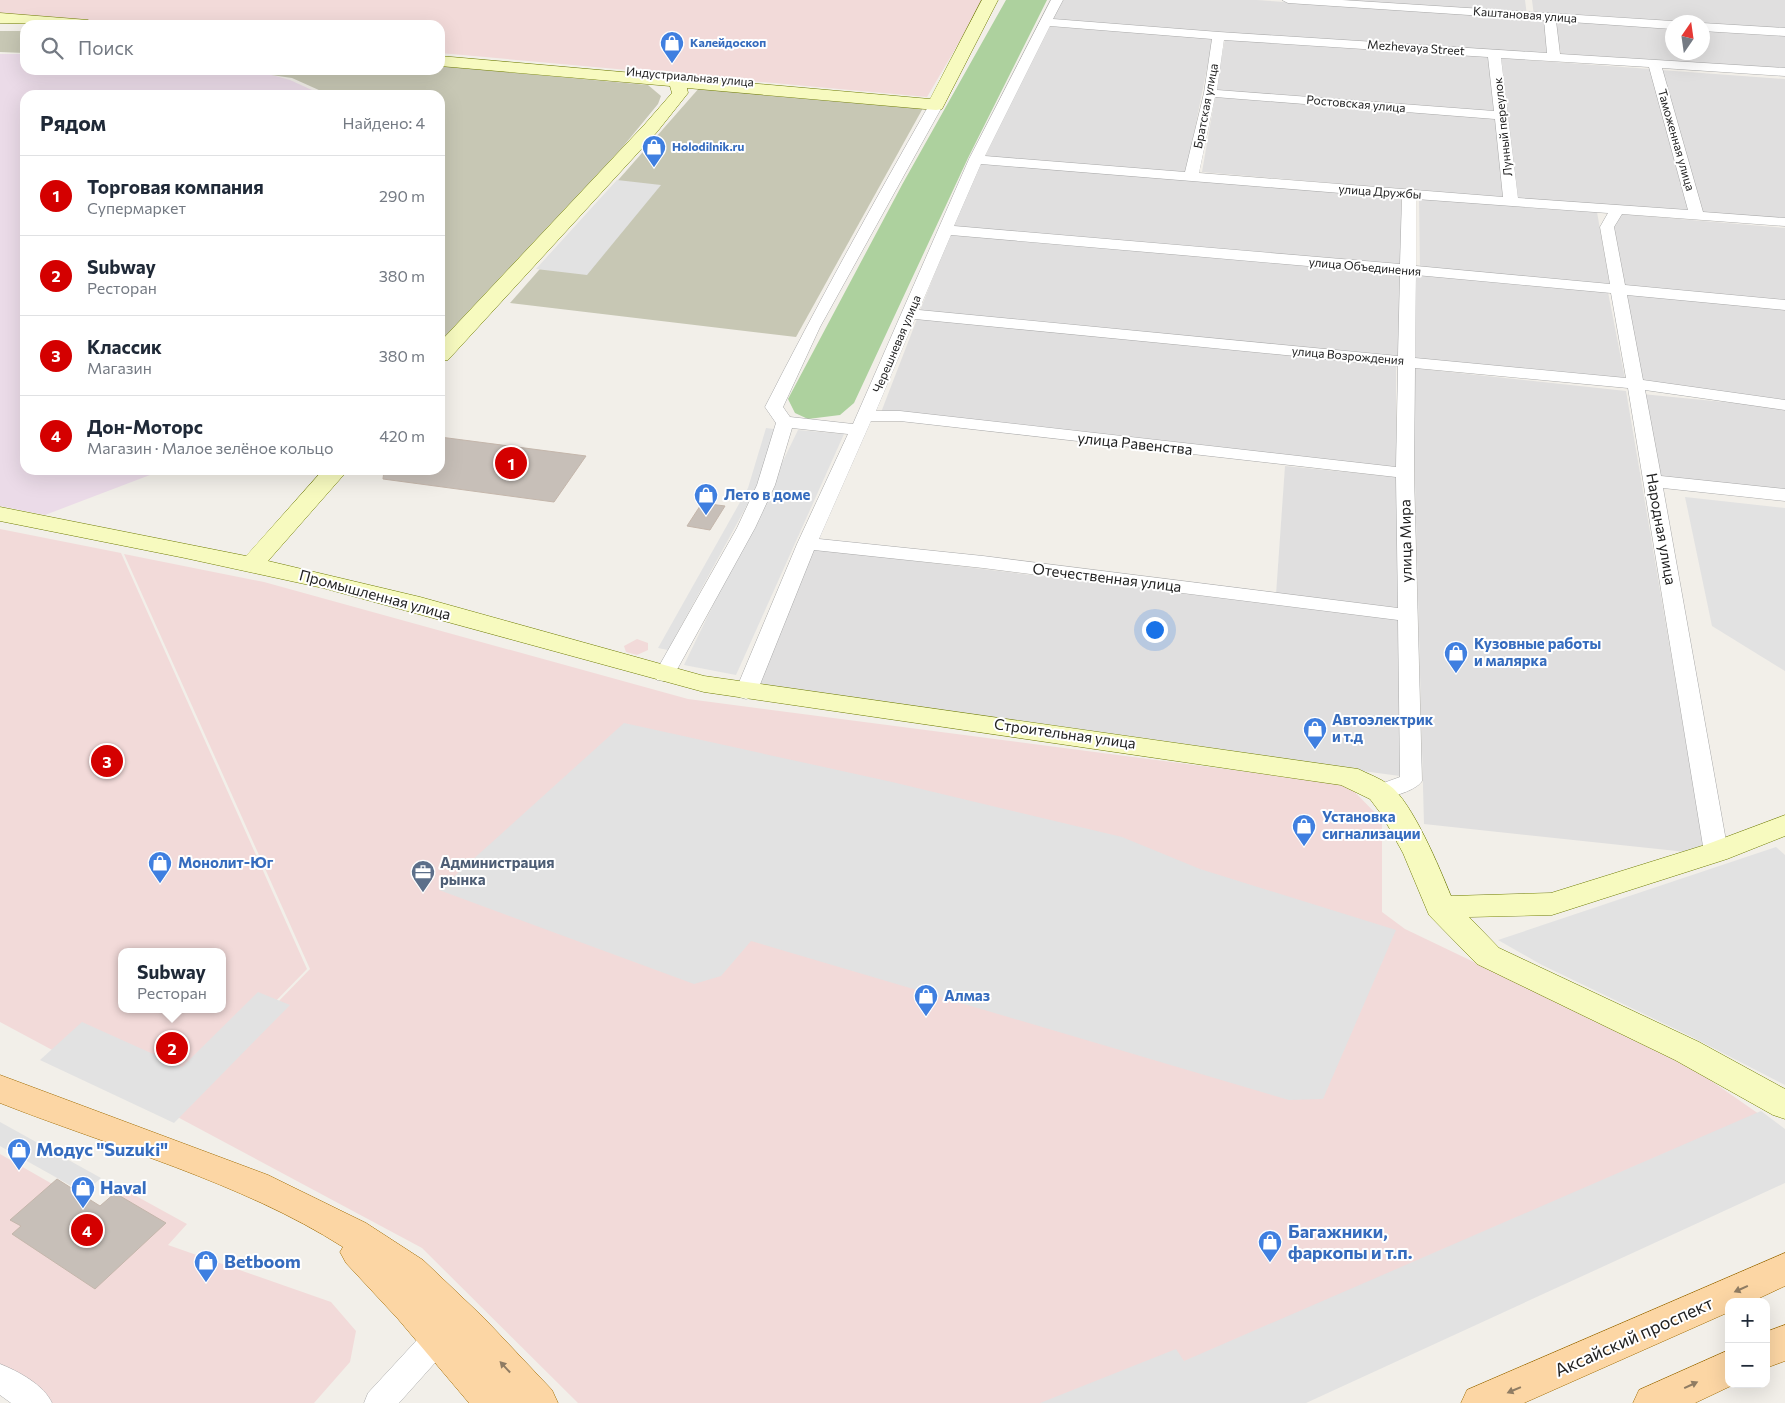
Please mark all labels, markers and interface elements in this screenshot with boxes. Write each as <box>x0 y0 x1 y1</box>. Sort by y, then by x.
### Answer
street label: Каштановая улица <box>1473 3 1578 25</box>
north arrow <box>1665 15 1710 60</box>
search box <box>20 20 445 75</box>
shop icon: Калейдоскоп <box>659 30 685 64</box>
icon: search <box>38 34 66 62</box>
place label: Калейдоскоп <box>690 35 766 49</box>
text: Поиск <box>78 36 134 59</box>
street label: Mezhevaya Street <box>1367 37 1465 57</box>
street label: Братская улица <box>1190 62 1220 150</box>
street label: Индустриальная улица <box>626 63 755 89</box>
street label: Лунный переулок <box>1490 76 1514 177</box>
street label: Таможенная улица <box>1656 87 1698 192</box>
street label: Ростовская улица <box>1306 92 1406 114</box>
text: Рядом <box>40 110 106 135</box>
text: Найдено: 4 <box>343 113 425 132</box>
shop icon: Holodilnik.ru <box>641 134 667 168</box>
place label: Holodilnik.ru <box>672 139 745 153</box>
text: Торговая компания <box>87 175 264 198</box>
street label: улица Дружбы <box>1338 181 1422 201</box>
text: 1 <box>52 186 60 205</box>
text: 290 m <box>379 186 425 205</box>
text: Супермаркет <box>87 198 186 217</box>
street label: улица Объединения <box>1308 254 1422 278</box>
text: Subway <box>87 255 156 278</box>
text: 2 <box>51 266 61 285</box>
text: 380 m <box>379 266 425 285</box>
text: Ресторан <box>87 278 157 297</box>
street label: Черешневая улица <box>869 293 923 395</box>
text: Классик <box>87 335 162 358</box>
street label: улица Возрождения <box>1291 343 1405 367</box>
text: 3 <box>51 346 61 365</box>
text: 380 m <box>379 346 425 365</box>
text: Магазин <box>87 358 152 377</box>
text: Дон-Моторс <box>87 415 203 438</box>
text: 4 <box>51 426 61 445</box>
text: 420 m <box>379 426 425 445</box>
street label: улица Равенства <box>1077 428 1194 458</box>
text: Магазин · Малое зелёное кольцо <box>87 438 333 457</box>
pin: 1 <box>495 444 527 482</box>
street label: Народная улица <box>1643 471 1681 586</box>
shop icon: Лето в доме <box>693 482 719 516</box>
place label: Лето в доме <box>724 485 810 503</box>
street label: улица Мира <box>1395 499 1415 583</box>
street label: Отечественная улица <box>1032 559 1183 595</box>
street label: Промышленная улица <box>298 565 453 623</box>
your location <box>1142 617 1168 643</box>
place label: Кузовные работы и малярка <box>1474 634 1601 669</box>
shop icon: Кузовные работы и малярка <box>1443 640 1469 674</box>
place label: Автоэлектрик и т.д <box>1332 710 1434 745</box>
street label: Строительная улица <box>993 714 1137 752</box>
shop icon: Автоэлектрик и т.д <box>1302 716 1328 750</box>
pin: 3 <box>91 742 123 780</box>
place label: Установка сигнализации <box>1322 807 1421 842</box>
shop icon: Установка сигнализации <box>1291 813 1317 847</box>
shop icon: Монолит-Юг <box>147 850 173 884</box>
place label: Монолит-Юг <box>178 853 274 871</box>
place label: Администрация рынка <box>440 853 555 888</box>
office icon: Администрация рынка <box>410 859 436 893</box>
popup <box>118 948 226 1013</box>
text: Subway <box>137 960 206 983</box>
text: Ресторан <box>137 983 207 1002</box>
shop icon: Алмаз <box>913 983 939 1017</box>
place label: Алмаз <box>944 986 990 1004</box>
pin: 2 <box>156 1029 188 1067</box>
shop icon: Модус "Suzuki" <box>6 1137 32 1171</box>
place label: Модус "Suzuki" <box>36 1138 168 1160</box>
shop icon: Haval <box>70 1175 96 1209</box>
place label: Haval <box>100 1176 147 1198</box>
pin: 4 <box>71 1211 103 1249</box>
place label: Багажники, фаркопы и т.п. <box>1288 1220 1413 1263</box>
shop icon: Багажники, фаркопы и т.п. <box>1257 1229 1283 1263</box>
shop icon: Betboom <box>193 1249 219 1283</box>
place label: Betboom <box>224 1250 301 1272</box>
one-way arrow <box>1734 1285 1748 1293</box>
street label: Аксайский проспект <box>1551 1291 1717 1381</box>
map controls <box>1725 1298 1770 1388</box>
button: + <box>1725 1298 1770 1343</box>
button: − <box>1725 1343 1770 1388</box>
one-way arrow <box>499 1362 511 1374</box>
one-way arrow <box>1684 1381 1698 1389</box>
one-way arrow <box>1507 1386 1521 1394</box>

